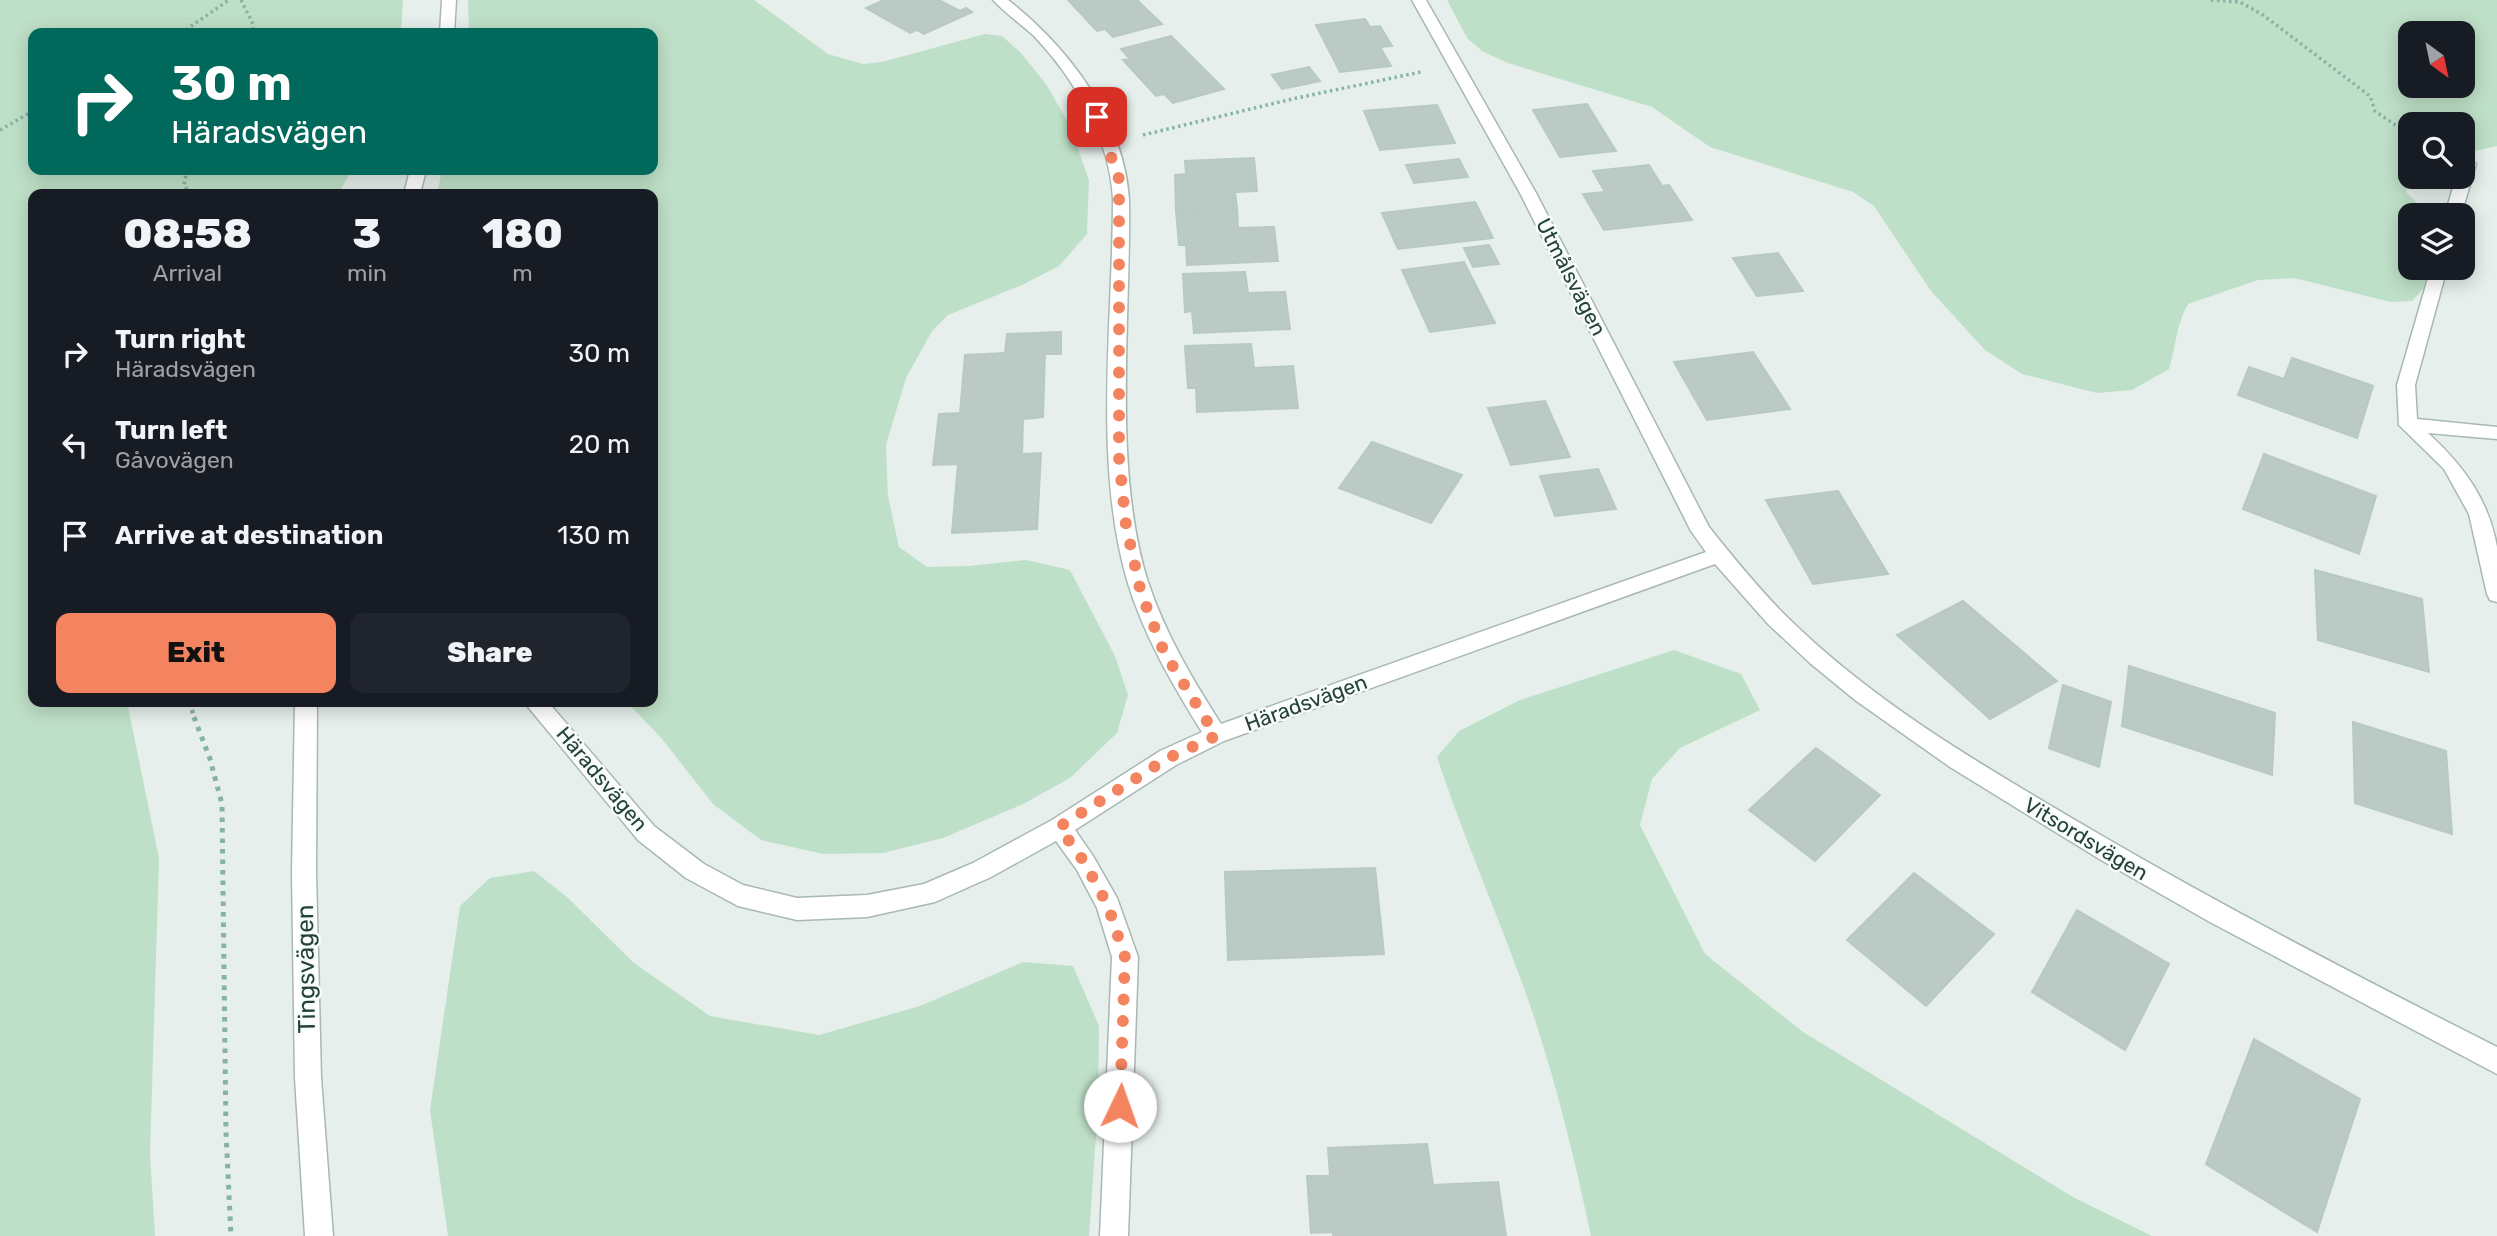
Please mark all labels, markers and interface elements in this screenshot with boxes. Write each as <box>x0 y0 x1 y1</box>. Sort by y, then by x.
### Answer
north arrow <box>2398 21 2474 98</box>
map controls <box>2398 21 2475 280</box>
text: 30 m <box>171 54 292 112</box>
icon: right <box>56 56 147 147</box>
pin <box>1067 87 1127 147</box>
icon: arrive <box>1078 98 1116 136</box>
button: search <box>2398 112 2475 189</box>
text: Häradsvägen <box>171 113 367 151</box>
button: layers <box>2398 203 2475 280</box>
text: 08:58 <box>123 209 252 259</box>
text: 3 <box>353 209 381 259</box>
text: 180 <box>482 209 563 259</box>
street label: Utmålsvägen <box>1531 214 1612 340</box>
text: Arrival <box>153 259 222 287</box>
text: min <box>347 259 387 287</box>
text: m <box>512 259 533 287</box>
text: Turn right <box>115 324 245 355</box>
icon: right <box>56 335 94 373</box>
text: 30 m <box>568 338 630 369</box>
text: Häradsvägen <box>115 355 256 383</box>
text: Turn left <box>115 415 227 446</box>
icon: left <box>56 426 94 464</box>
text: 20 m <box>569 429 630 460</box>
text: Gåvovägen <box>115 446 234 474</box>
icon: arrive <box>56 517 94 555</box>
text: Arrive at destination <box>115 520 383 551</box>
text: 130 m <box>557 520 630 551</box>
button: Exit <box>56 613 336 693</box>
button: Share <box>350 613 630 693</box>
street label: Häradsvägen <box>1241 669 1371 736</box>
street label: Häradsvägen <box>551 721 653 836</box>
street label: Vitsordsvägen <box>2020 792 2153 885</box>
street label: Tingsvägen <box>291 904 321 1034</box>
position arrow <box>1083 1069 1157 1143</box>

